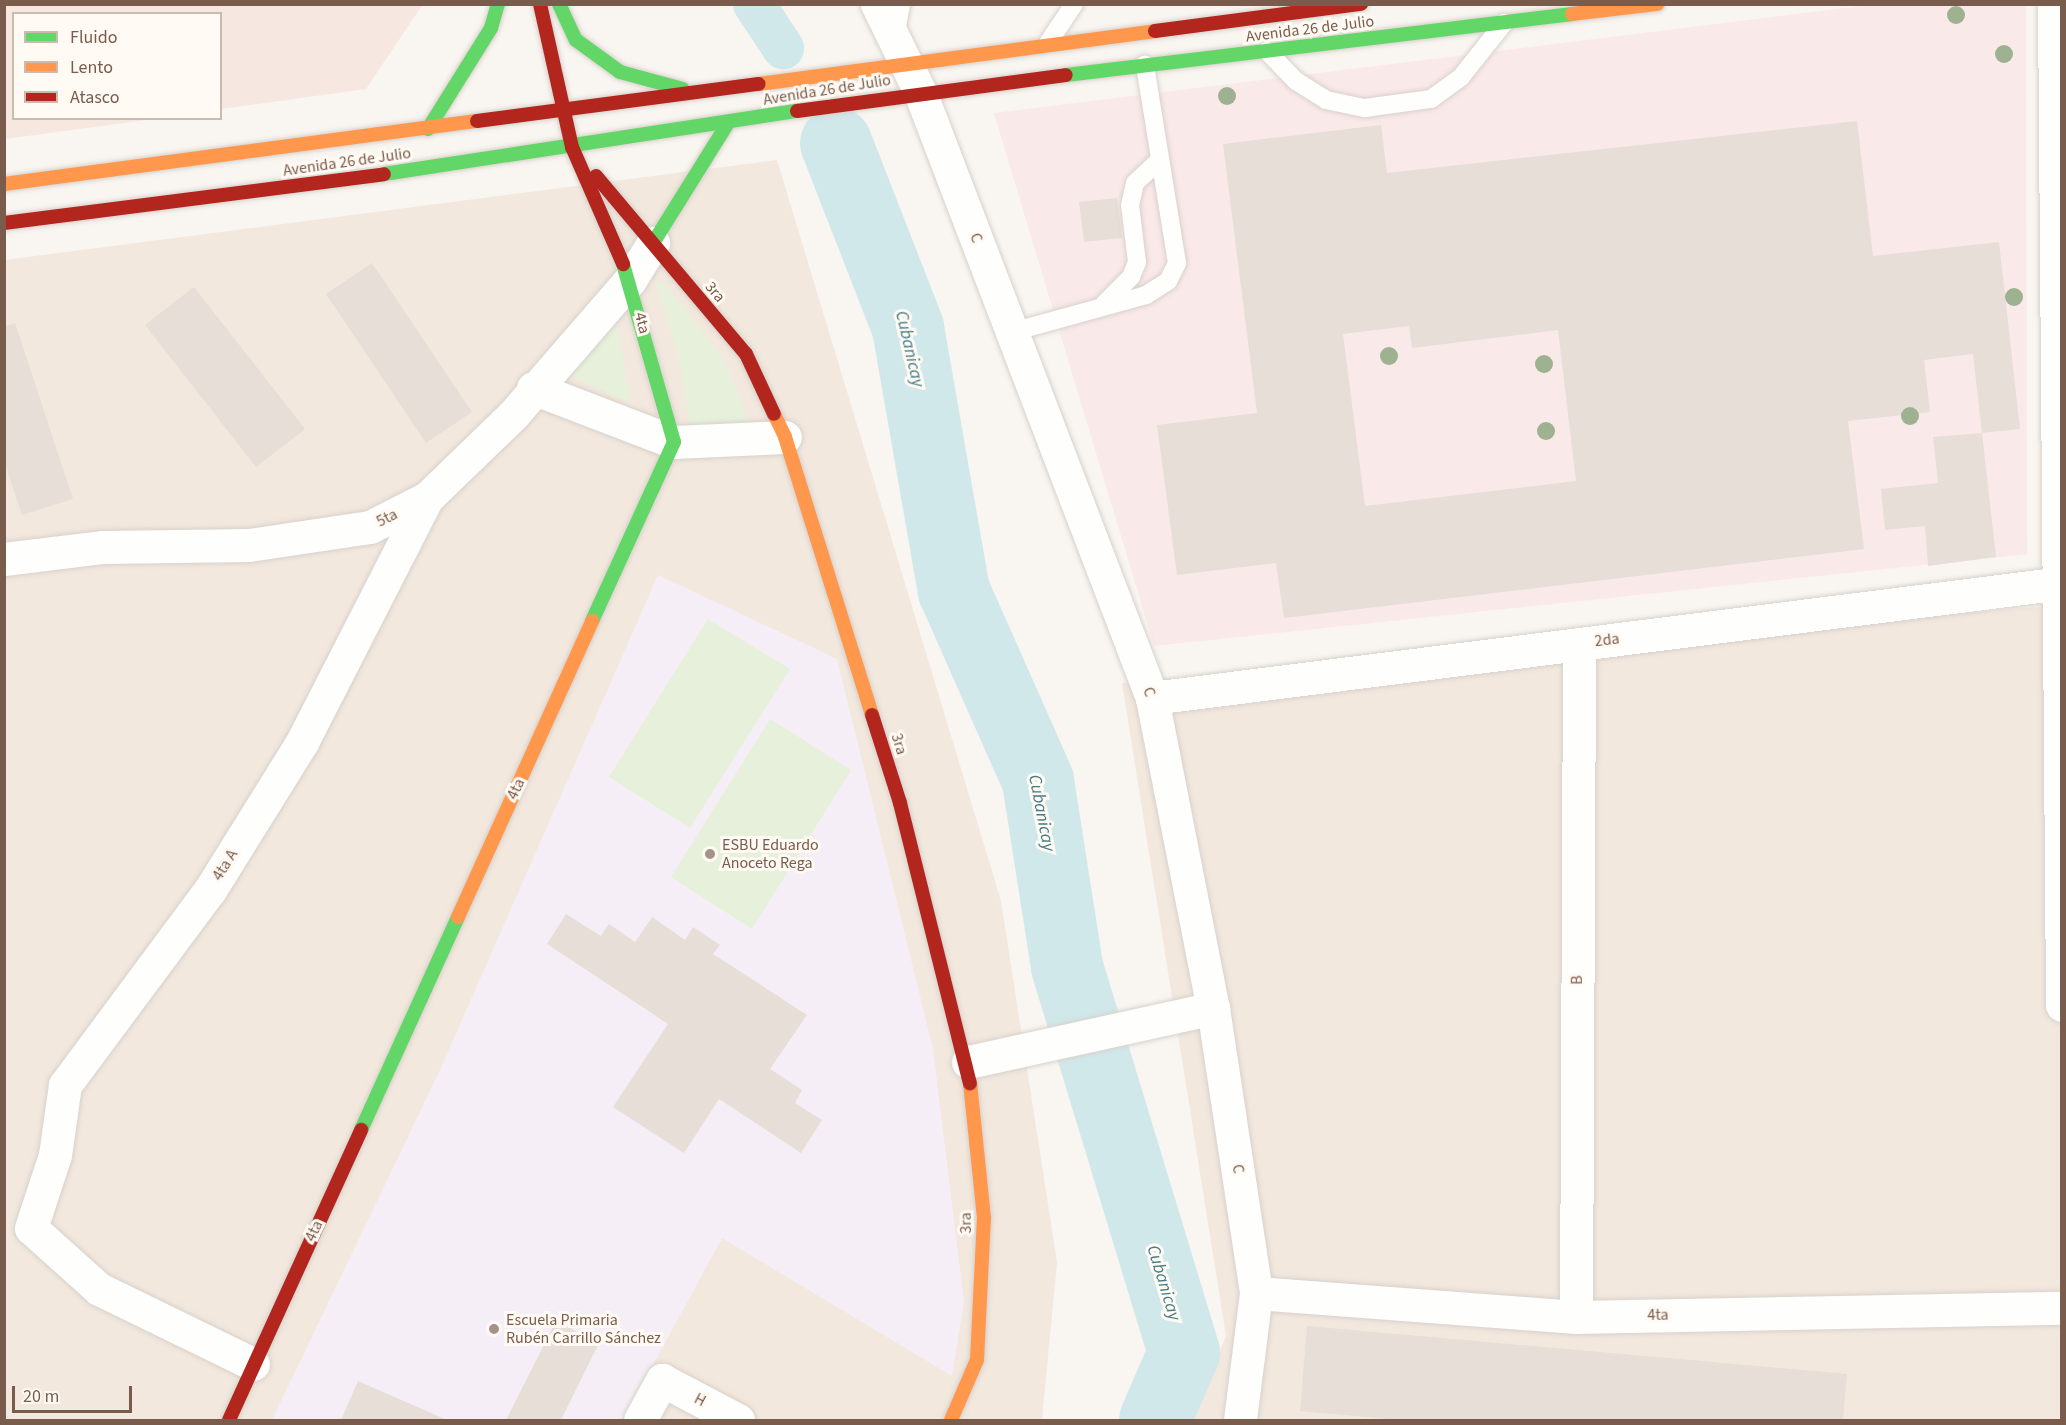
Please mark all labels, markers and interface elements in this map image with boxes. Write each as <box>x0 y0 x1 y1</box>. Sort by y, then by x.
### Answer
legend <box>12 12 222 120</box>
street label: Avenida 26 de Julio <box>1245 12 1375 46</box>
text: Fluido <box>70 25 117 50</box>
text: Lento <box>70 55 113 80</box>
street label: Avenida 26 de Julio <box>762 70 892 110</box>
text: Atasco <box>70 85 119 110</box>
street label: Avenida 26 de Julio <box>282 144 412 180</box>
street label: C <box>965 230 987 246</box>
street label: 3ra <box>701 278 729 306</box>
water label: Cubanicay <box>890 309 928 389</box>
street label: 4ta <box>630 310 654 336</box>
street label: 5ta <box>373 505 401 531</box>
street label: 2da <box>1593 629 1621 651</box>
street label: C <box>1138 685 1160 699</box>
street label: 3ra <box>887 731 911 757</box>
water label: Cubanicay <box>1023 773 1059 853</box>
street label: 4ta <box>503 775 529 803</box>
place label: ESBU Eduardo Anoceto Rega <box>722 835 819 873</box>
street label: 4ta A <box>208 846 242 884</box>
marker: ESBU Eduardo Anoceto Rega <box>703 847 717 861</box>
street label: B <box>1567 975 1587 985</box>
street label: C <box>1228 1163 1248 1175</box>
street label: 3ra <box>956 1212 976 1234</box>
street label: 4ta <box>301 1217 327 1245</box>
water label: Cubanicay <box>1141 1243 1185 1323</box>
street label: 4ta <box>1647 1305 1669 1325</box>
place label: Escuela Primaria Rubén Carrillo Sánchez <box>506 1310 661 1348</box>
marker: Escuela Primaria Rubén Carrillo Sánchez <box>487 1322 501 1336</box>
scale bar <box>15 1374 135 1412</box>
text: 20 m <box>23 1384 59 1409</box>
street label: H <box>691 1389 709 1411</box>

